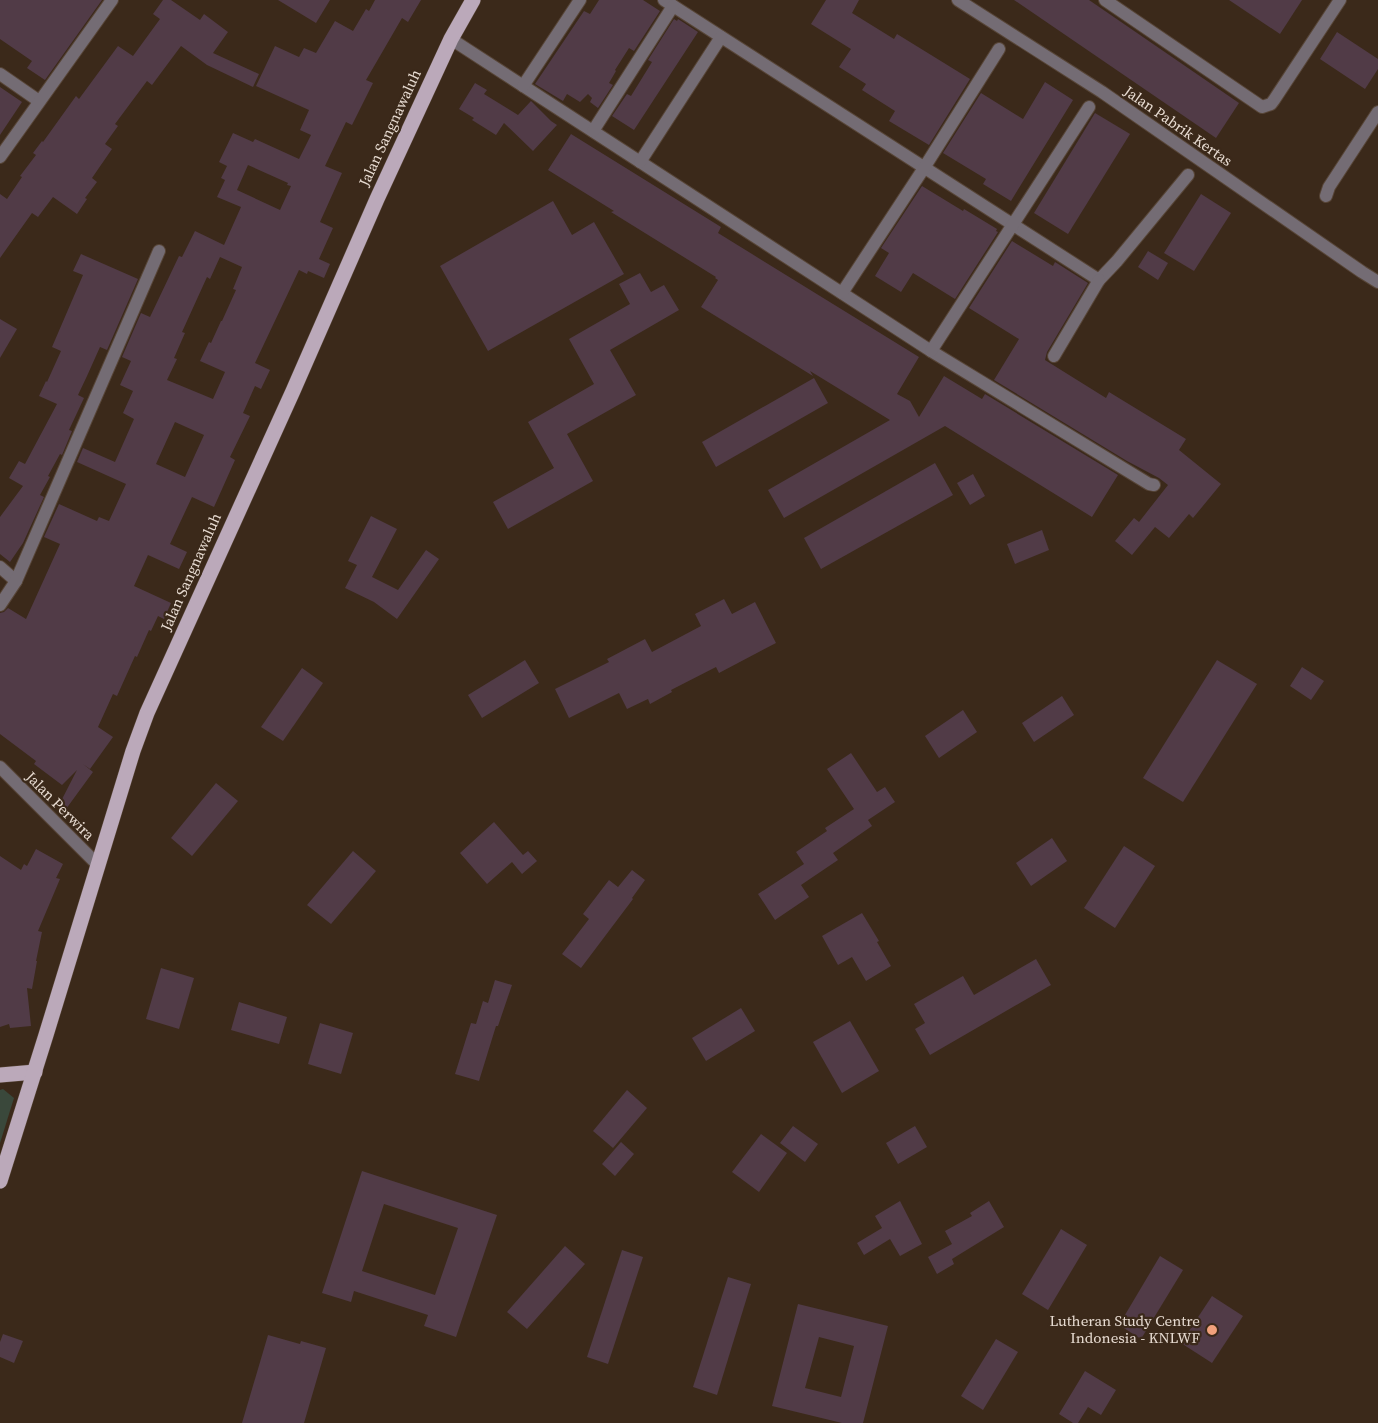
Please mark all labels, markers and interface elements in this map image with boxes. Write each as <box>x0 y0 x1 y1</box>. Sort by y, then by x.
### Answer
street label: Jalan Sangnawaluh <box>353 66 426 191</box>
street label: Jalan Pabrik Kertas <box>1119 80 1237 171</box>
street label: Jalan Sangnawaluh <box>155 510 226 635</box>
street label: Jalan Perwira <box>20 766 100 845</box>
place label: Lutheran Study Centre Indonesia - KNLWF <box>1049 1310 1200 1348</box>
marker: Lutheran Study Centre Indonesia - KNLWF <box>1205 1323 1219 1337</box>

